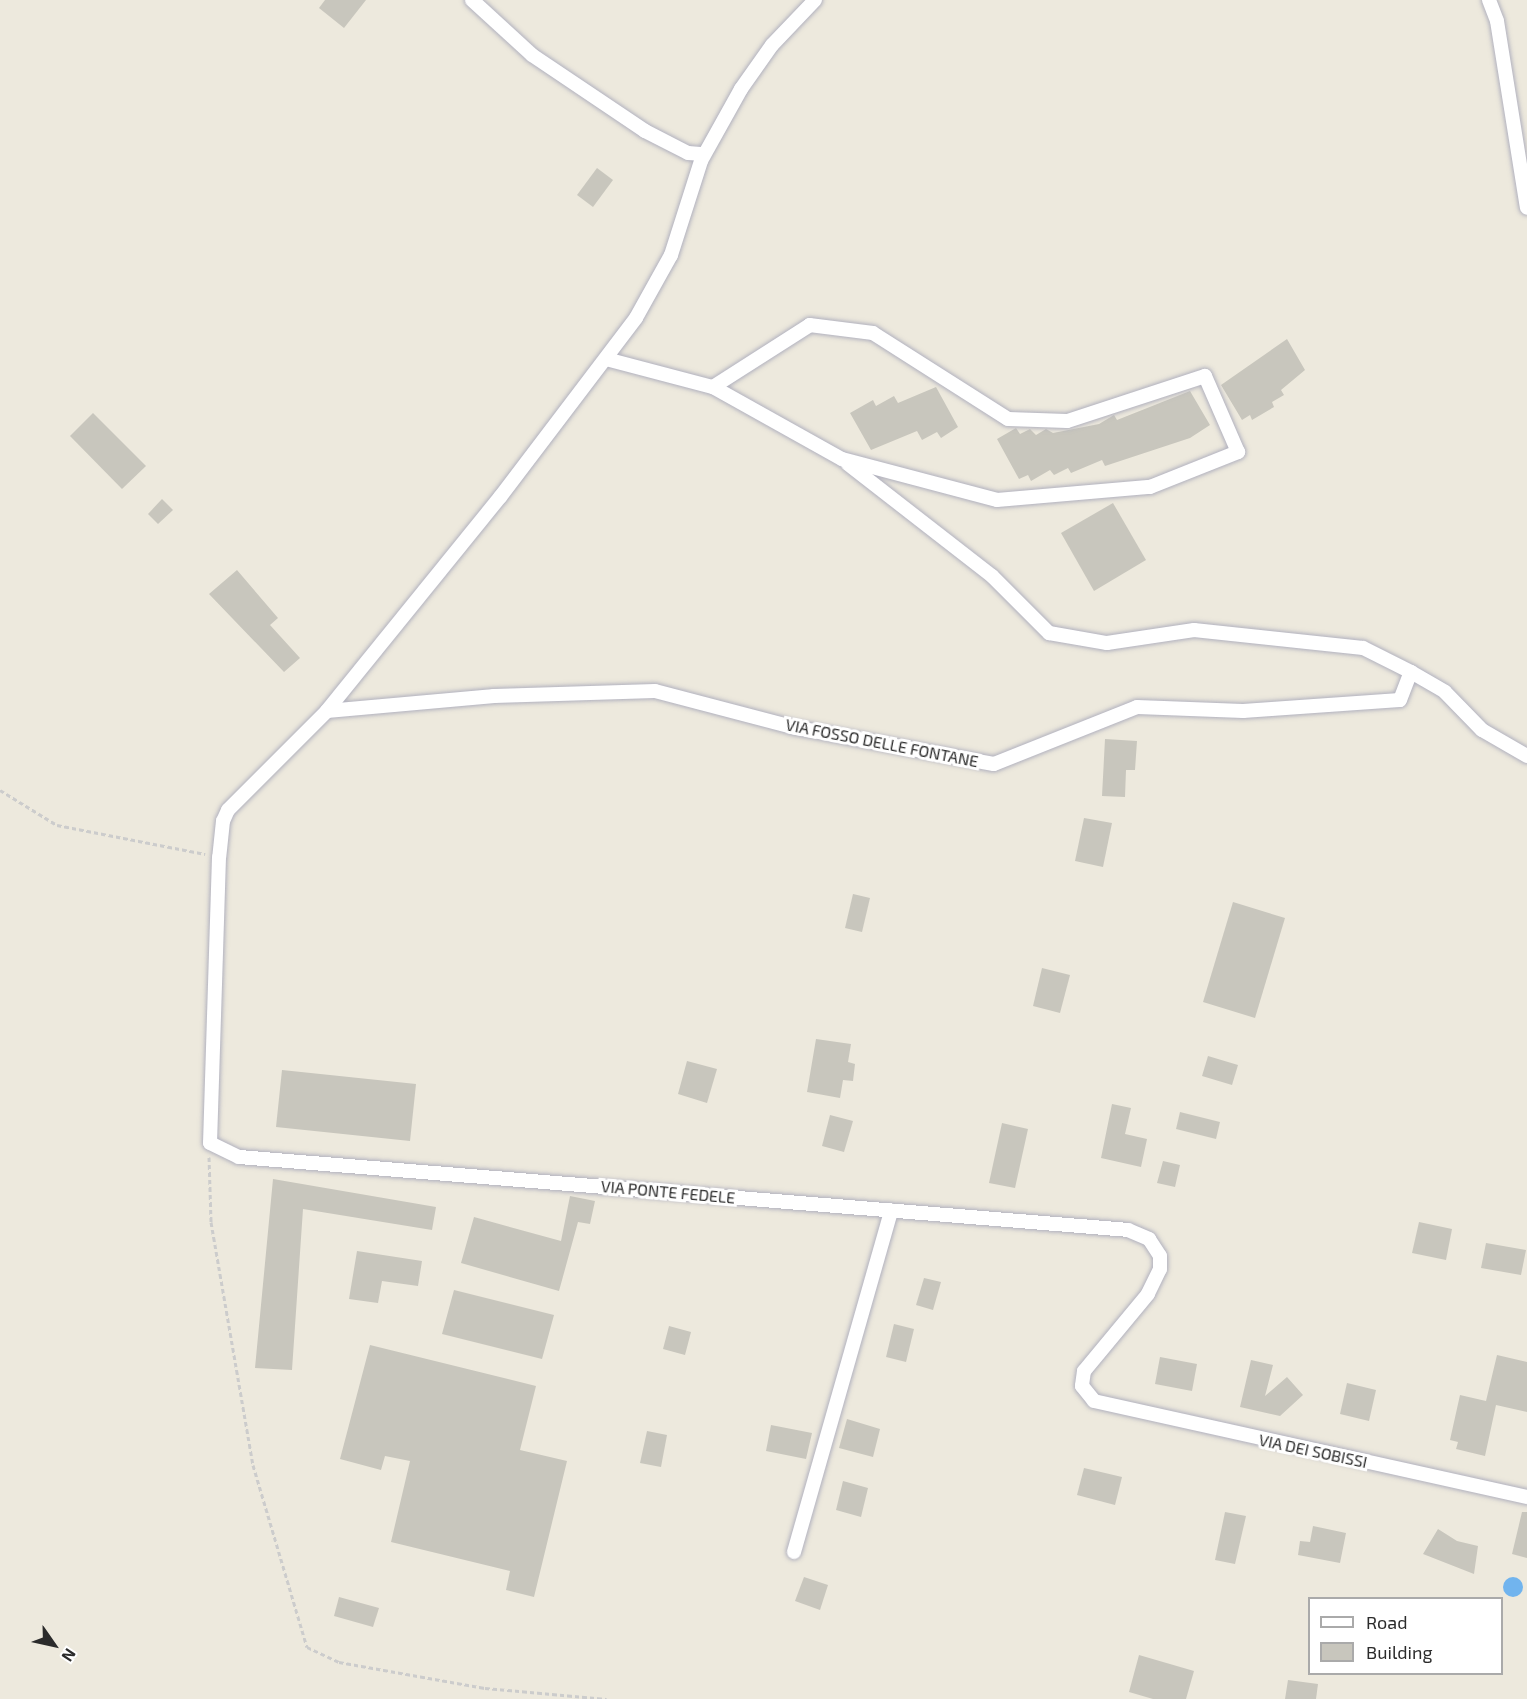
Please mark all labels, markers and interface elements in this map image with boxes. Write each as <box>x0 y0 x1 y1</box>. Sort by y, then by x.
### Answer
street label: VIA FOSSO DELLE FONTANE <box>784 715 980 771</box>
street label: VIA PONTE FEDELE <box>600 1177 736 1207</box>
street label: VIA DEI SOBISSI <box>1257 1430 1369 1472</box>
legend <box>1308 1597 1503 1675</box>
text: Road <box>1366 1611 1407 1633</box>
north arrow <box>24 1615 84 1675</box>
text: Building <box>1366 1641 1433 1663</box>
text: N <box>58 1645 80 1665</box>

